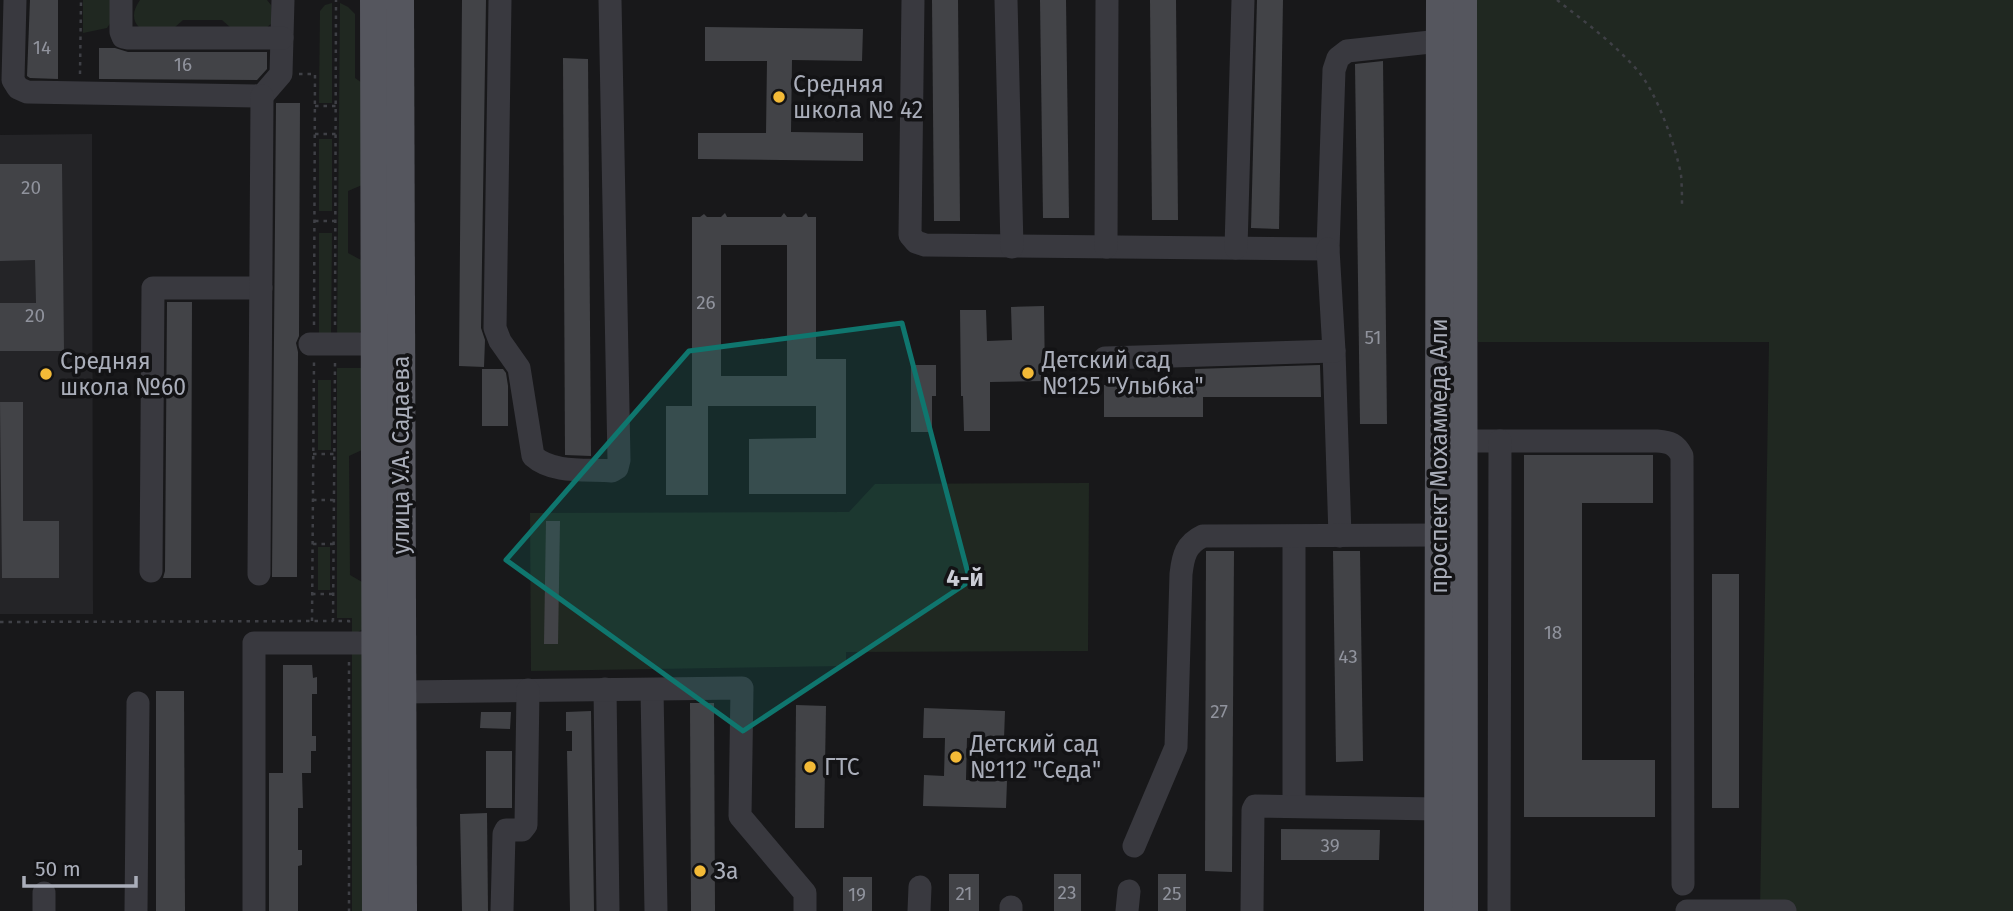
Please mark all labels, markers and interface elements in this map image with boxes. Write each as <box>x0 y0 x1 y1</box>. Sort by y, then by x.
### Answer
house number: 14 <box>33 36 51 59</box>
house number: 16 <box>174 53 192 76</box>
place label: Средняя школа № 42 <box>793 70 923 124</box>
marker: Средняя школа № 42 <box>771 89 787 105</box>
house number: 20 <box>21 176 41 199</box>
house number: 26 <box>696 291 716 314</box>
house number: 20 <box>25 304 45 327</box>
street label: проспект Мохаммеда Али <box>1425 318 1453 594</box>
house number: 51 <box>1365 326 1381 349</box>
place label: Детский сад №125 "Улыбка" <box>1041 346 1204 400</box>
place label: Средняя школа №60 <box>60 347 186 401</box>
street label: улица У.А. Садаева <box>387 355 415 555</box>
marker: Детский сад №125 "Улыбка" <box>1020 365 1036 381</box>
marker: Средняя школа №60 <box>38 366 54 382</box>
district label: 4-й <box>946 564 984 592</box>
house number: 18 <box>1544 621 1562 644</box>
house number: 43 <box>1338 645 1358 668</box>
house number: 27 <box>1210 700 1228 723</box>
place label: Детский сад №112 "Седа" <box>969 730 1101 784</box>
marker: Детский сад №112 "Седа" <box>948 749 964 765</box>
place label: ГТС <box>824 753 860 781</box>
marker: ГТС <box>802 759 818 775</box>
house number: 39 <box>1320 834 1340 857</box>
scale bar <box>24 844 136 888</box>
text: 50 m <box>35 856 81 882</box>
place label: За <box>714 857 739 885</box>
marker: За <box>692 863 708 879</box>
house number: 23 <box>1058 881 1076 904</box>
house number: 21 <box>955 882 973 905</box>
house number: 25 <box>1163 882 1181 905</box>
house number: 19 <box>848 883 866 906</box>

